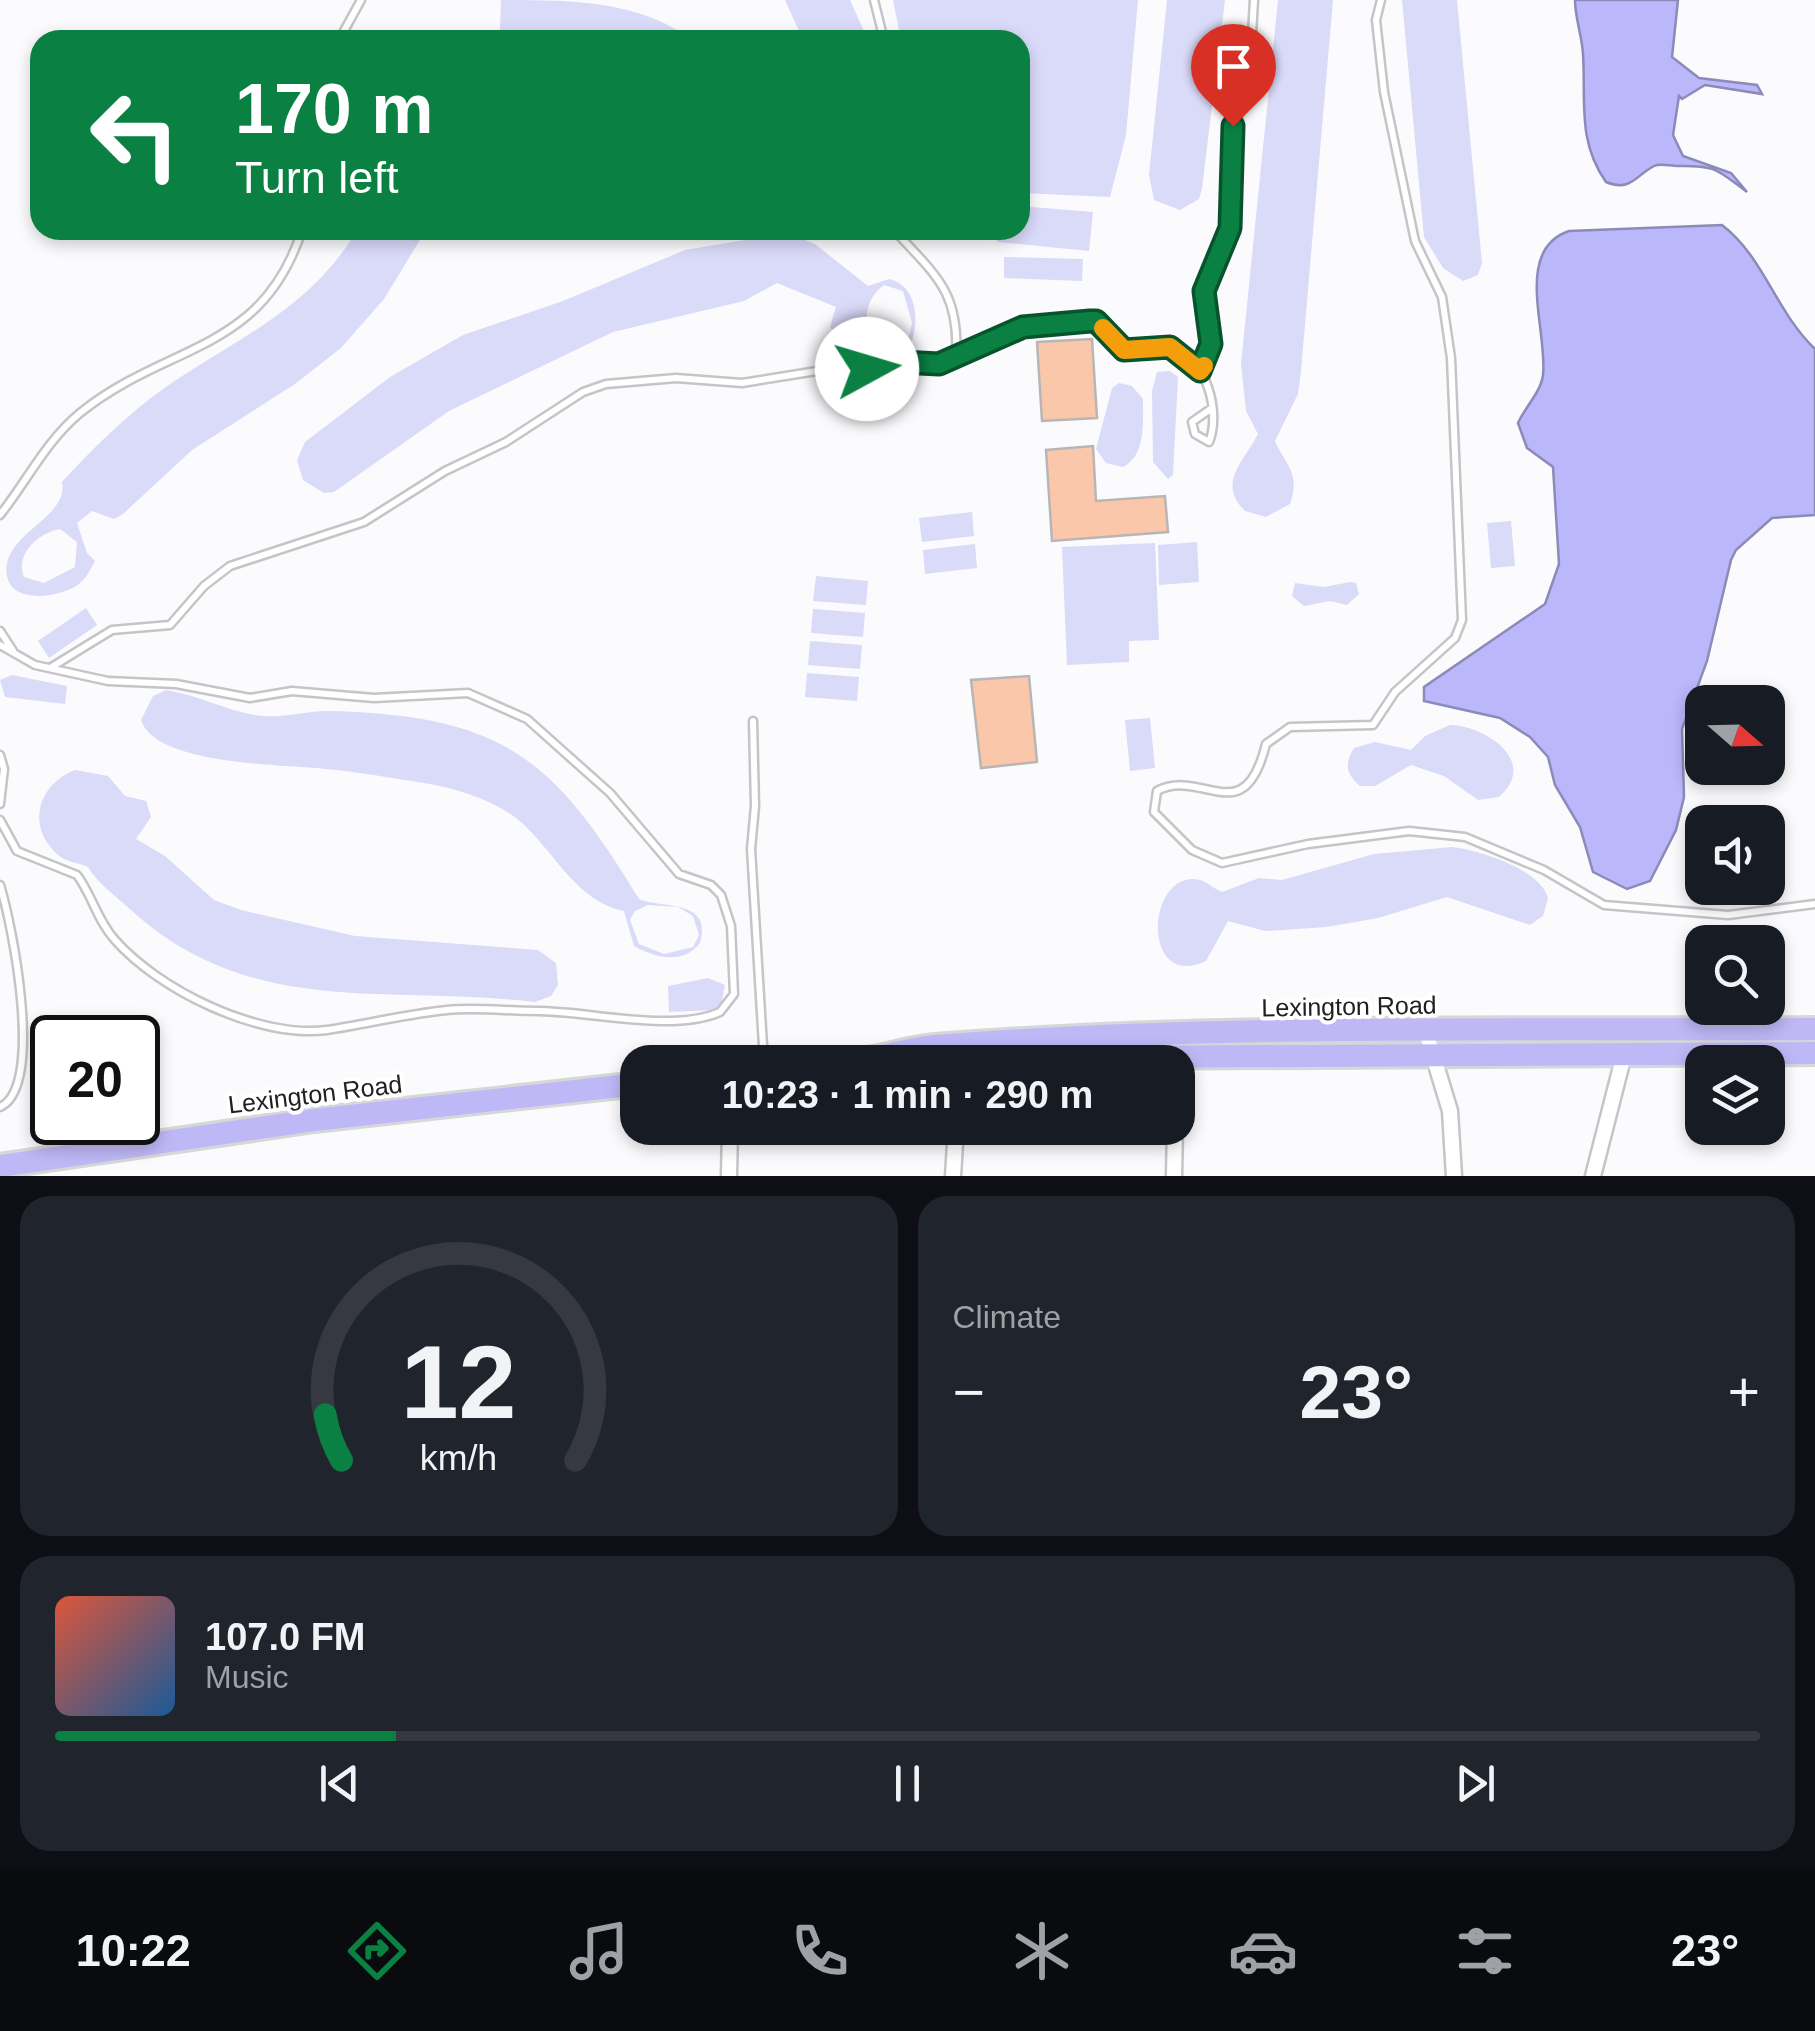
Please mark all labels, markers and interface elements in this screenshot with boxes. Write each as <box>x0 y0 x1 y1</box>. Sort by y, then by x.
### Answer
pin <box>1191 24 1276 127</box>
icon: arrive <box>1206 39 1261 94</box>
icon: left <box>70 70 200 200</box>
text: 170 m <box>235 70 433 148</box>
text: Turn left <box>235 152 398 203</box>
position arrow <box>815 317 919 421</box>
north arrow <box>1685 685 1785 785</box>
map controls <box>1685 685 1785 1145</box>
button: sound <box>1685 805 1785 905</box>
button: search <box>1685 925 1785 1025</box>
street label: Lexington Road <box>1261 990 1437 1022</box>
speed limit sign: 20 <box>30 1015 160 1145</box>
button: layers <box>1685 1045 1785 1145</box>
street label: Lexington Road <box>226 1069 404 1119</box>
text: 10:23 · 1 min · 290 m <box>722 1074 1093 1116</box>
text: Climate <box>953 1299 1061 1335</box>
text: 12 <box>401 1324 517 1440</box>
text: 23° <box>1300 1350 1413 1434</box>
text: − <box>953 1361 985 1423</box>
text: + <box>1728 1361 1760 1423</box>
text: km/h <box>420 1438 497 1478</box>
text: 107.0 FM <box>205 1616 366 1658</box>
text: Music <box>205 1659 289 1695</box>
icon: previous <box>312 1756 367 1811</box>
icon: pause <box>880 1756 935 1811</box>
icon: next <box>1448 1756 1503 1811</box>
icon: directions <box>342 1916 412 1986</box>
icon: music <box>564 1916 634 1986</box>
icon: phone <box>785 1916 855 1986</box>
icon: climate <box>1007 1916 1077 1986</box>
icon: car <box>1228 1916 1298 1986</box>
icon: filters <box>1450 1916 1520 1986</box>
text: 10:22 <box>76 1925 191 1976</box>
text: 23° <box>1671 1925 1739 1976</box>

